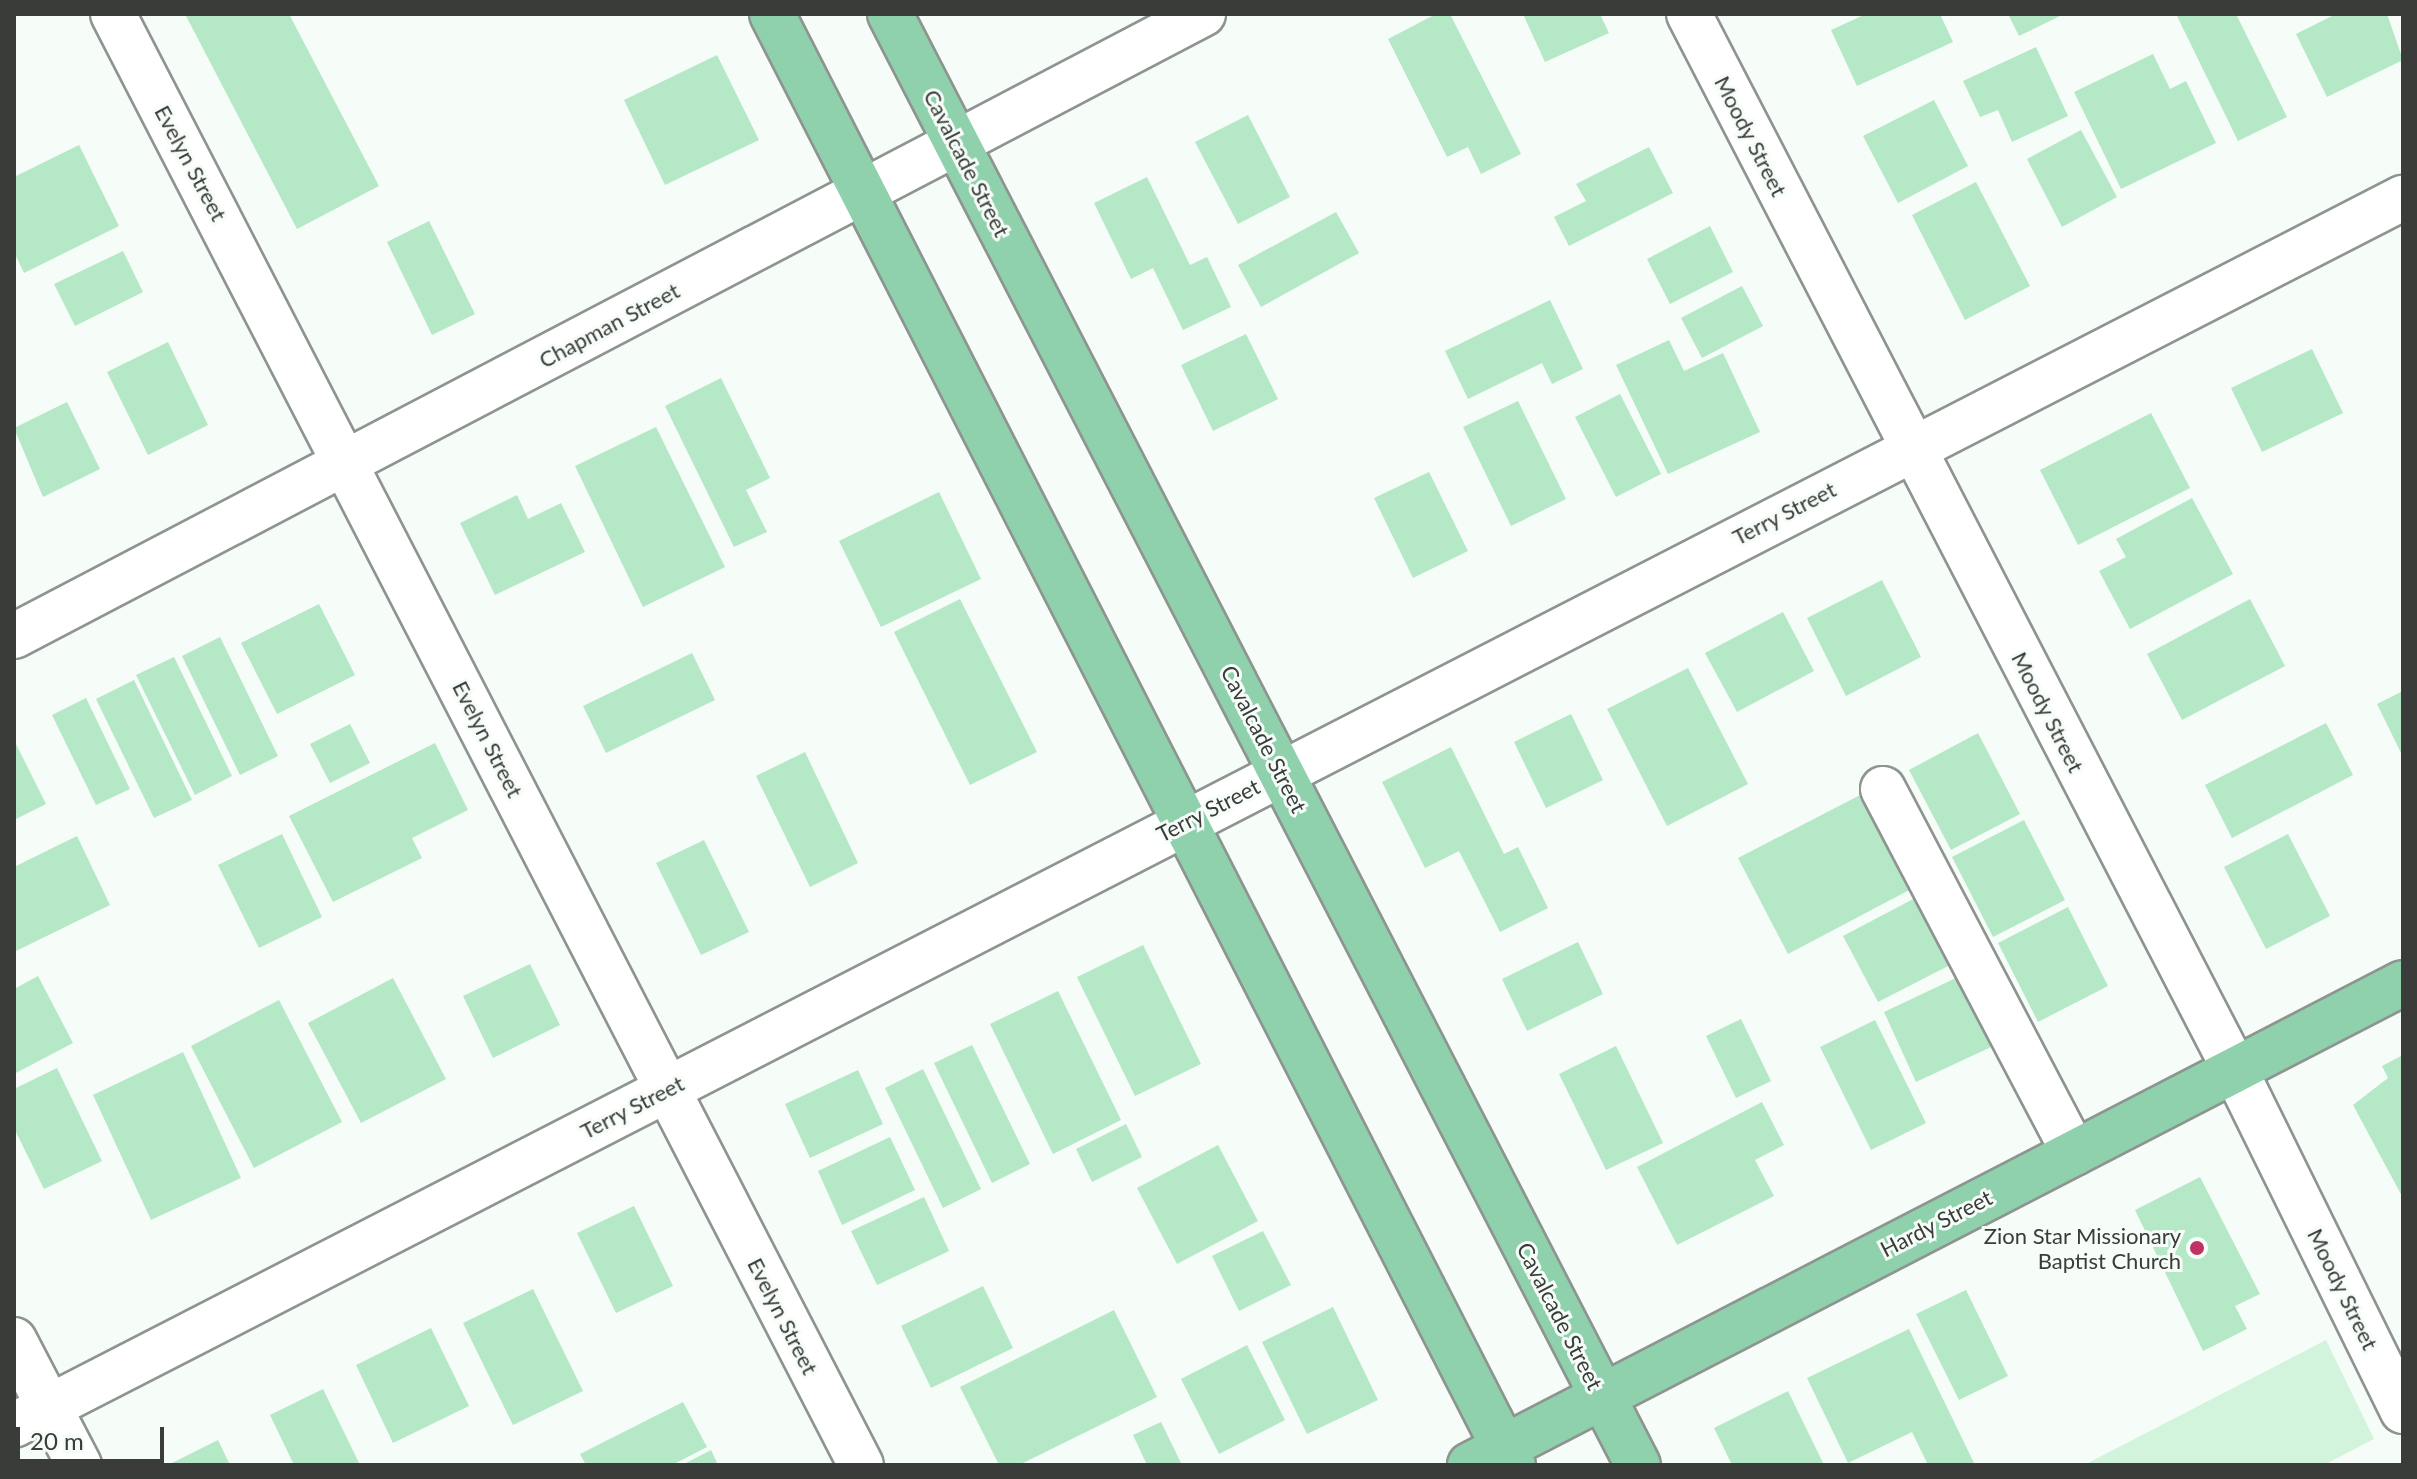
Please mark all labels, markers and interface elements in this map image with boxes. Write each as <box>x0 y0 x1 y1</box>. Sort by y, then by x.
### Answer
street label: Moody Street <box>1709 71 1793 201</box>
street label: Cavalcade Street <box>919 85 1015 241</box>
street label: Evelyn Street <box>149 101 233 225</box>
street label: Chapman Street <box>534 277 684 373</box>
street label: Terry Street <box>1728 476 1840 550</box>
street label: Moody Street <box>2006 647 2090 777</box>
street label: Cavalcade Street <box>1216 661 1312 817</box>
street label: Evelyn Street <box>447 676 529 802</box>
street label: Terry Street <box>1152 773 1264 847</box>
street label: Terry Street <box>576 1070 688 1144</box>
street label: Hardy Street <box>1876 1184 1996 1262</box>
place label: Zion Star Missionary Baptist Church <box>1983 1222 2181 1274</box>
street label: Moody Street <box>2302 1224 2384 1354</box>
street label: Cavalcade Street <box>1512 1238 1608 1394</box>
marker: Zion Star Missionary Baptist Church <box>2188 1239 2206 1257</box>
street label: Evelyn Street <box>742 1253 824 1379</box>
scale bar <box>20 1411 168 1461</box>
text: 20 m <box>30 1426 84 1455</box>

